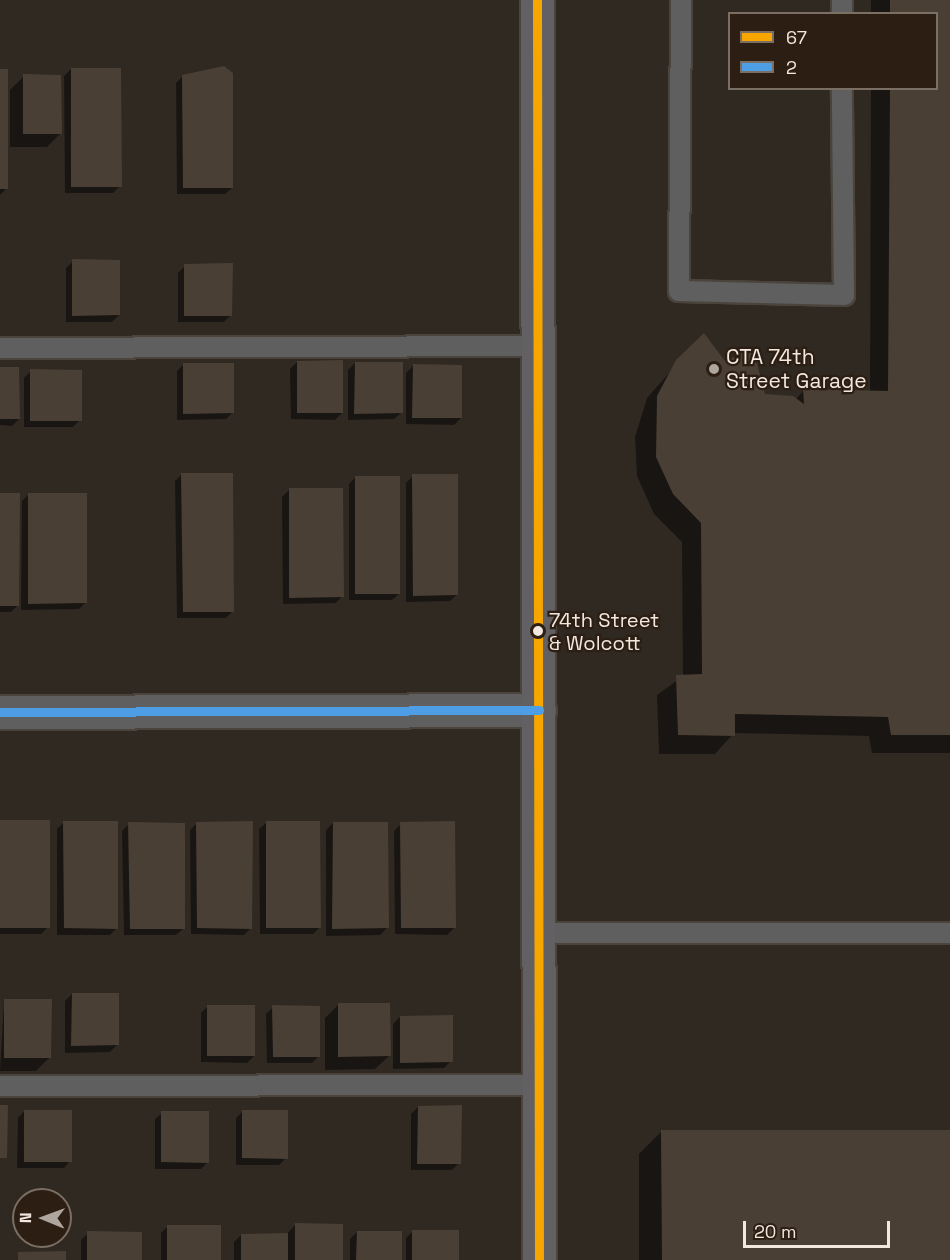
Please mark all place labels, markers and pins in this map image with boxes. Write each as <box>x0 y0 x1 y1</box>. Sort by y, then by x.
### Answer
place label: CTA 74th Street Garage <box>726 344 867 394</box>
marker: CTA 74th Street Garage <box>707 362 721 376</box>
place label: 74th Street & Wolcott <box>549 608 659 655</box>
marker: 74th Street & Wolcott <box>532 625 544 637</box>

